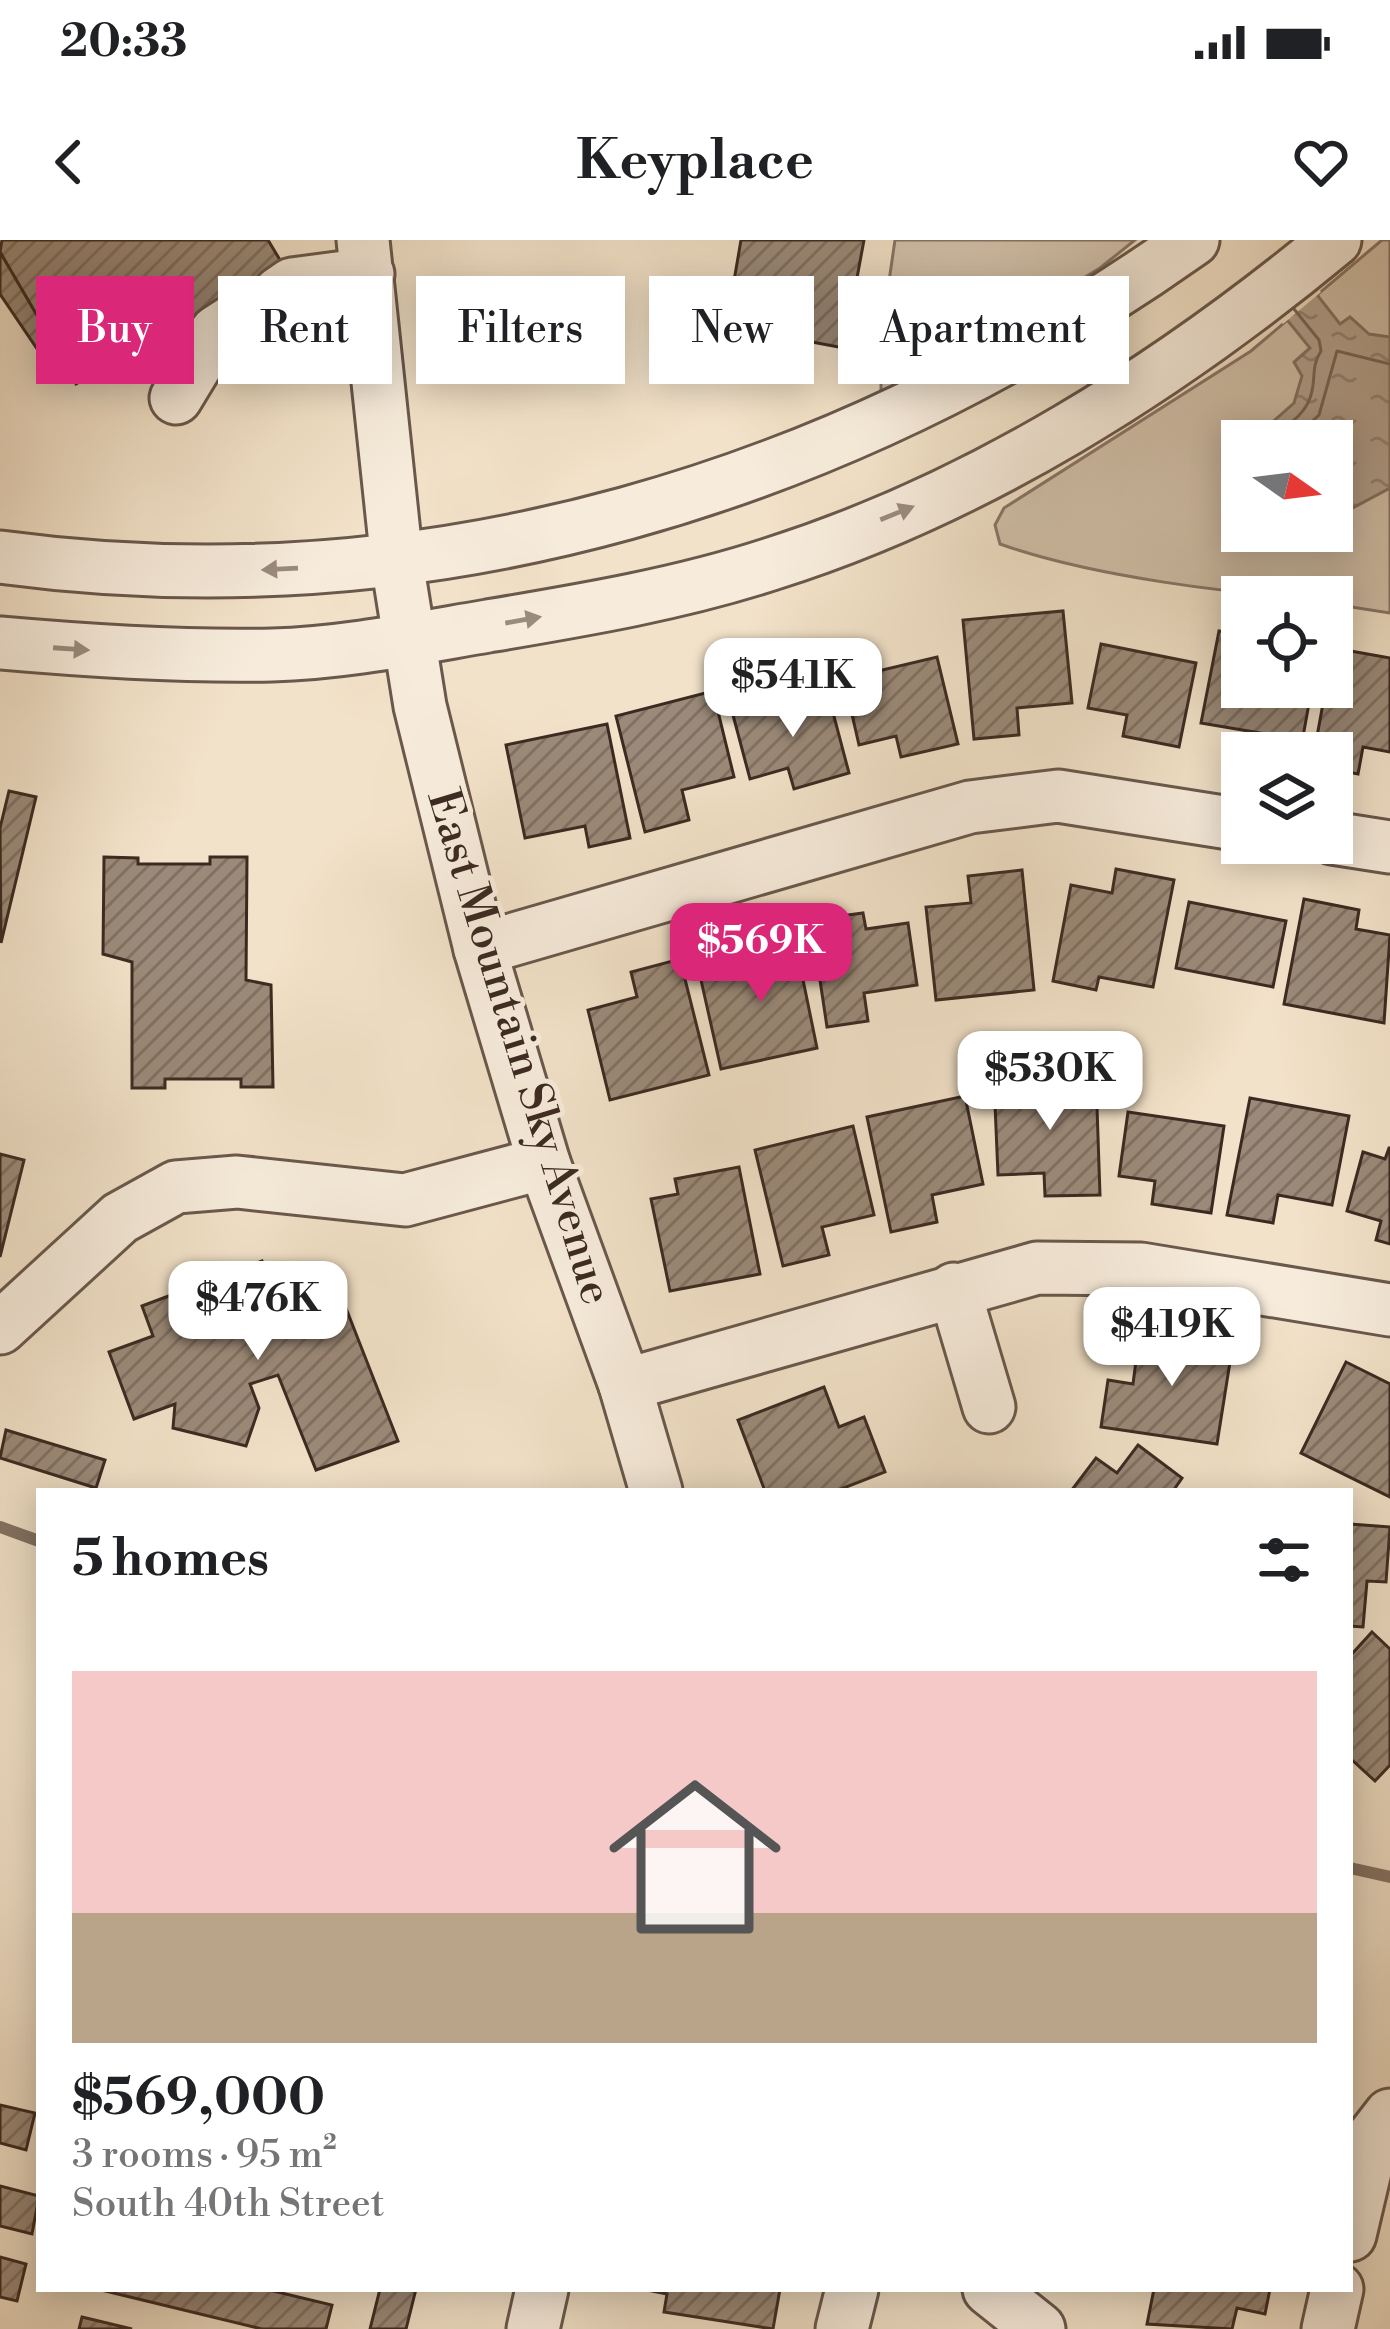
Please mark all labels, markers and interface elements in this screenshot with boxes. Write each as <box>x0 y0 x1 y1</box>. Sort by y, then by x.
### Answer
text: 20:33 <box>60 14 187 71</box>
text: Keyplace <box>576 128 814 196</box>
icon: back <box>36 129 102 195</box>
icon: heart <box>1288 129 1354 195</box>
chip: Buy <box>36 276 194 384</box>
chip: Rent <box>218 276 392 384</box>
chip: Filters <box>416 276 625 384</box>
chip: New <box>649 276 814 384</box>
chip: Apartment <box>838 276 1129 384</box>
north arrow <box>1221 420 1353 552</box>
map controls <box>1221 420 1353 864</box>
one-way arrow <box>879 503 915 522</box>
one-way arrow <box>260 560 298 579</box>
button: locate <box>1221 576 1353 708</box>
one-way arrow <box>505 611 543 629</box>
pin: $541K <box>709 638 877 740</box>
one-way arrow <box>53 639 90 658</box>
text: $541K <box>731 652 855 701</box>
button: layers <box>1221 732 1353 864</box>
street label: East Mountain Sky Avenue <box>413 783 625 1311</box>
pin: $569K <box>677 903 845 1005</box>
text: $569K <box>697 917 825 966</box>
pin: $530K <box>966 1031 1134 1133</box>
text: $530K <box>985 1045 1115 1094</box>
pin: $476K <box>174 1261 342 1363</box>
text: $476K <box>195 1275 321 1324</box>
pin: $419K <box>1088 1287 1256 1389</box>
text: $419K <box>1110 1301 1234 1350</box>
icon: filters <box>1251 1527 1317 1593</box>
text: 5 homes <box>72 1528 269 1592</box>
icon: home <box>587 1749 803 1965</box>
text: $569,000 <box>72 2067 325 2131</box>
text: 3 rooms · 95 m² <box>72 2131 337 2180</box>
text: South 40th Street <box>72 2180 385 2229</box>

